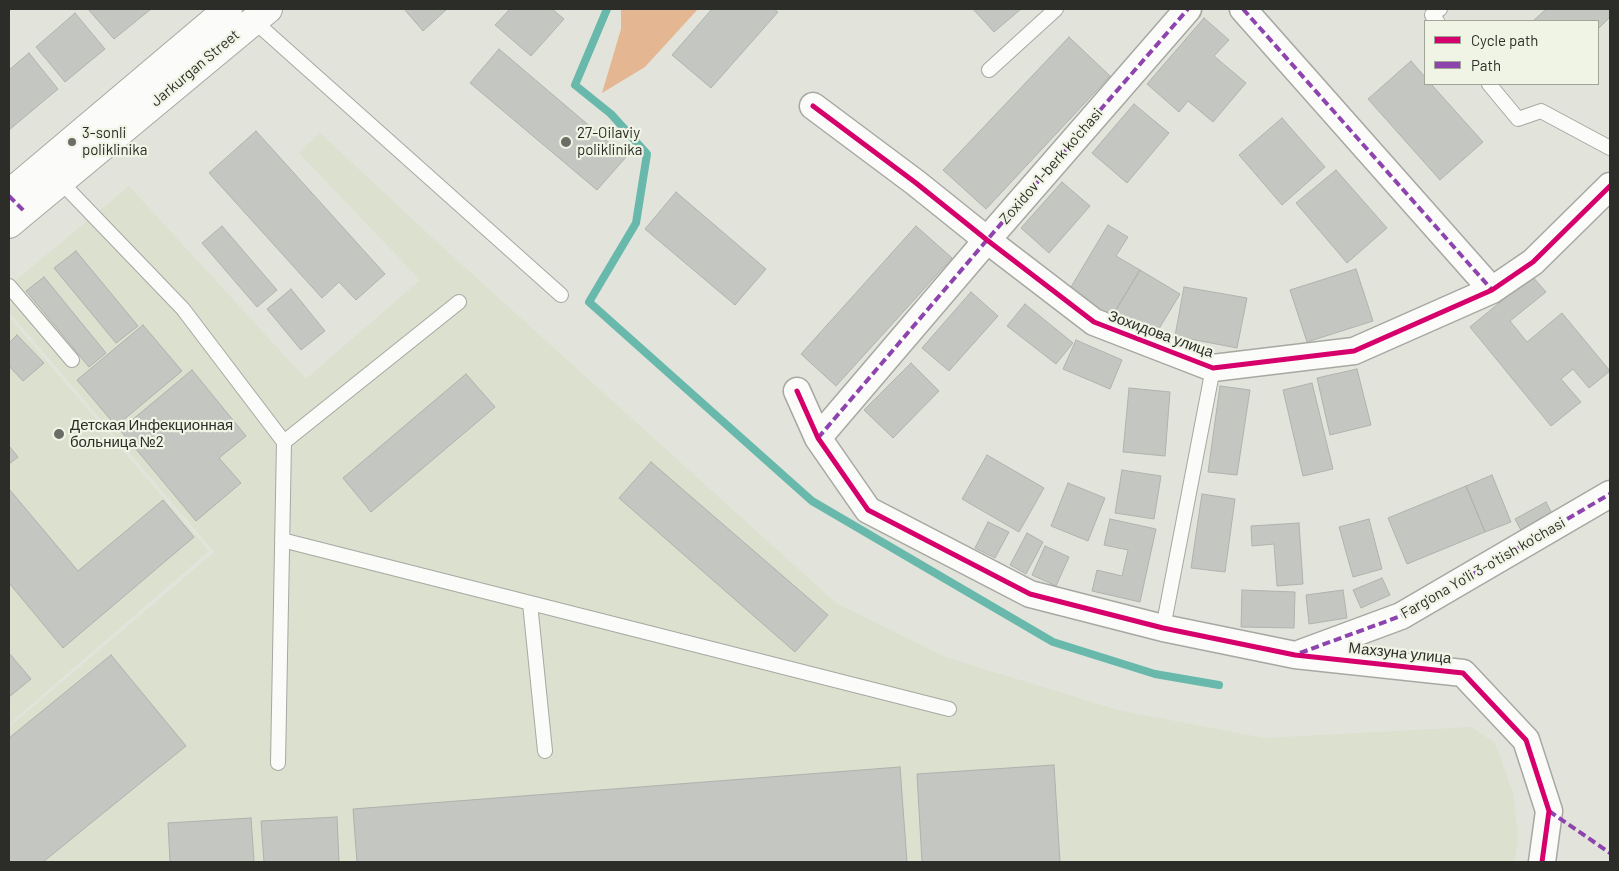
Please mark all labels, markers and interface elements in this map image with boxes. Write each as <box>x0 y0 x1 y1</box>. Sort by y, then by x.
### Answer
legend <box>1424 20 1599 85</box>
street label: Jarkurgan Street <box>147 26 243 110</box>
text: Cycle path <box>1471 31 1538 49</box>
text: Path <box>1471 56 1501 74</box>
street label: Zoxidov 1-berk ko'chasi <box>996 104 1106 228</box>
place label: 3-sonli poliklinika <box>82 124 147 159</box>
place label: 27-Oilaviy poliklinika <box>577 124 642 159</box>
marker: 27-Oilaviy poliklinika <box>559 135 573 149</box>
marker: 3-sonli poliklinika <box>66 136 78 148</box>
street label: Зохидова улица <box>1106 307 1216 361</box>
place label: Детская Инфекционная больница №2 <box>70 416 233 451</box>
marker: Детская Инфекционная больница №2 <box>52 427 66 441</box>
street label: Farg'ona Yo'li 3-o'tish ko'chasi <box>1398 513 1568 623</box>
street label: Махзуна улица <box>1348 639 1452 667</box>

